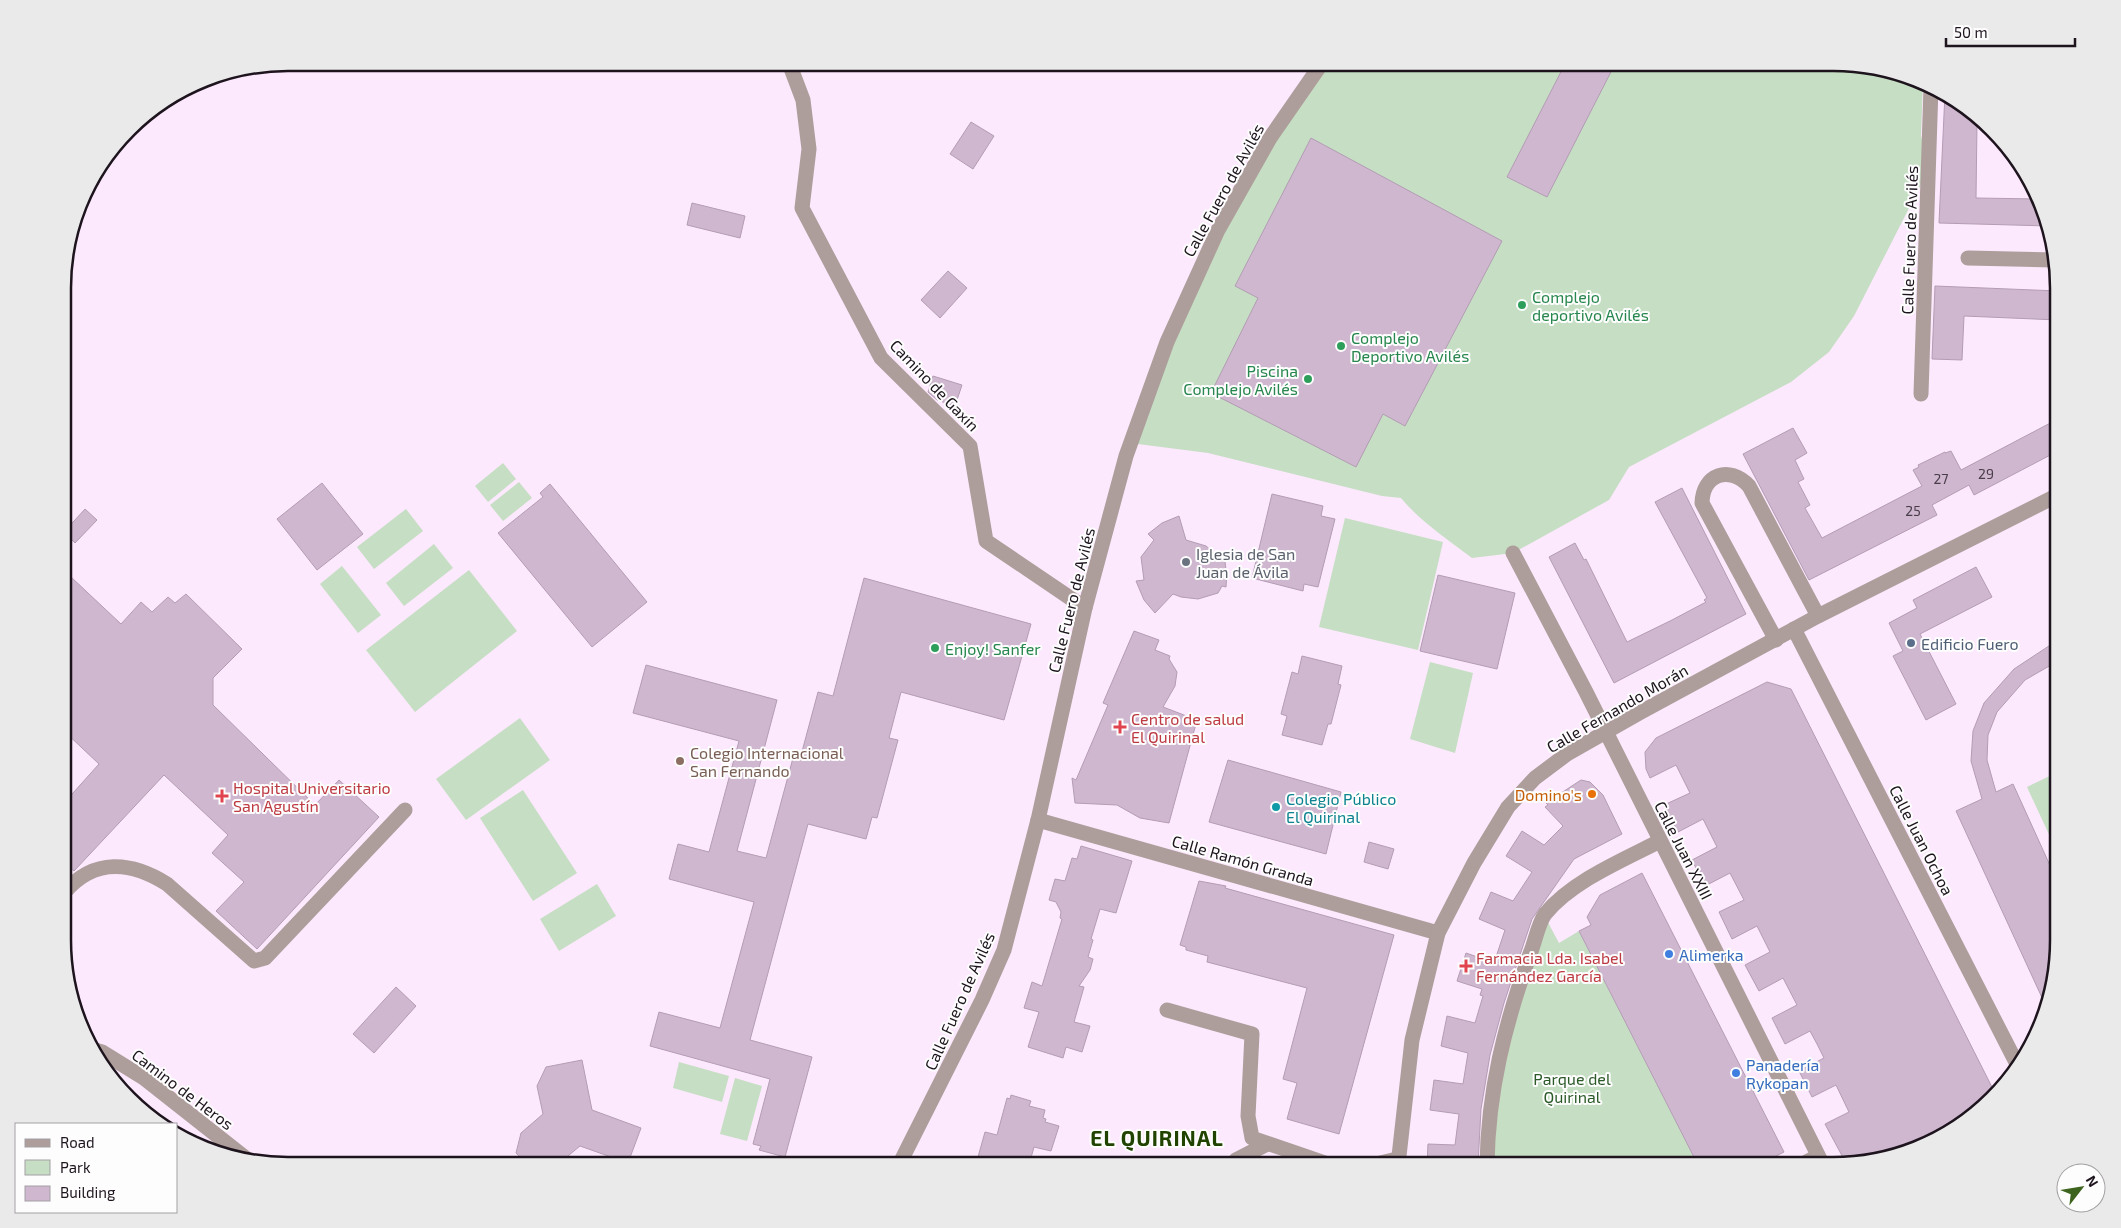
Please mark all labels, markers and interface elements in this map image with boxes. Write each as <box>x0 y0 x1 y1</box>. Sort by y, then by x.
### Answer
scale bar <box>1946 15 2075 47</box>
text: 50 m <box>1954 23 1988 41</box>
street label: Calle Fuero de Avilés <box>1179 120 1267 260</box>
street label: Calle Fuero de Avilés <box>1897 165 1921 315</box>
place label: Complejo deportivo Avilés <box>1532 287 1649 324</box>
marker: Complejo deportivo Avilés <box>1516 299 1528 311</box>
place label: Complejo Deportivo Avilés <box>1351 328 1469 365</box>
street label: Camino de Gaxín <box>887 335 983 435</box>
marker: Complejo Deportivo Avilés <box>1335 340 1347 352</box>
place label: Piscina Complejo Avilés <box>1183 361 1298 399</box>
marker: Piscina Complejo Avilés <box>1302 373 1314 385</box>
house number: 29 <box>1978 465 1994 482</box>
house number: 27 <box>1933 470 1949 487</box>
house number: 25 <box>1905 502 1921 519</box>
street label: Calle Fuero de Avilés <box>1044 525 1098 675</box>
place label: Iglesia de San Juan de Ávila <box>1196 544 1295 581</box>
marker: Iglesia de San Juan de Ávila <box>1180 556 1192 568</box>
place label: Edificio Fuero <box>1921 634 2019 653</box>
marker: Edificio Fuero <box>1905 637 1917 649</box>
place label: Enjoy! Sanfer <box>945 639 1041 659</box>
marker: Enjoy! Sanfer <box>929 642 941 654</box>
street label: Calle Fernando Morán <box>1543 660 1691 756</box>
place label: Centro de salud El Quirinal <box>1131 709 1244 747</box>
marker: Centro de salud El Quirinal <box>1113 720 1127 734</box>
place label: Colegio Internacional San Fernando <box>690 743 844 780</box>
marker: Colegio Internacional San Fernando <box>674 755 686 767</box>
place label: Hospital Universitario San Agustín <box>233 778 391 815</box>
street label: Calle Juan Ochoa <box>1886 782 1958 898</box>
place label: Domino's <box>1515 785 1582 804</box>
marker: Domino's <box>1586 788 1598 800</box>
marker: Hospital Universitario San Agustín <box>215 789 229 803</box>
place label: Colegio Público El Quirinal <box>1286 789 1396 827</box>
street label: Calle Juan XXIII <box>1651 798 1717 902</box>
marker: Colegio Público El Quirinal <box>1270 801 1282 813</box>
street label: Calle Ramón Granda <box>1170 831 1316 889</box>
street label: Calle Fuero de Avilés <box>920 929 998 1073</box>
place label: Alimerka <box>1679 945 1744 964</box>
place label: Farmacia Lda. Isabel Fernández García <box>1476 948 1624 985</box>
marker: Alimerka <box>1663 948 1675 960</box>
marker: Farmacia Lda. Isabel Fernández García <box>1460 960 1472 972</box>
street label: Camino de Heros <box>129 1045 237 1133</box>
place label: Panadería Rykopan <box>1746 1055 1819 1092</box>
marker: Panadería Rykopan <box>1730 1067 1742 1079</box>
park label: Parque del Quirinal <box>1533 1069 1611 1107</box>
legend <box>15 1123 178 1213</box>
district label: EL QUIRINAL <box>1090 1125 1224 1151</box>
text: Road <box>60 1133 95 1151</box>
text: Park <box>60 1158 91 1176</box>
north arrow <box>2056 1163 2106 1213</box>
text: N <box>2083 1172 2102 1190</box>
text: Building <box>60 1183 116 1201</box>

